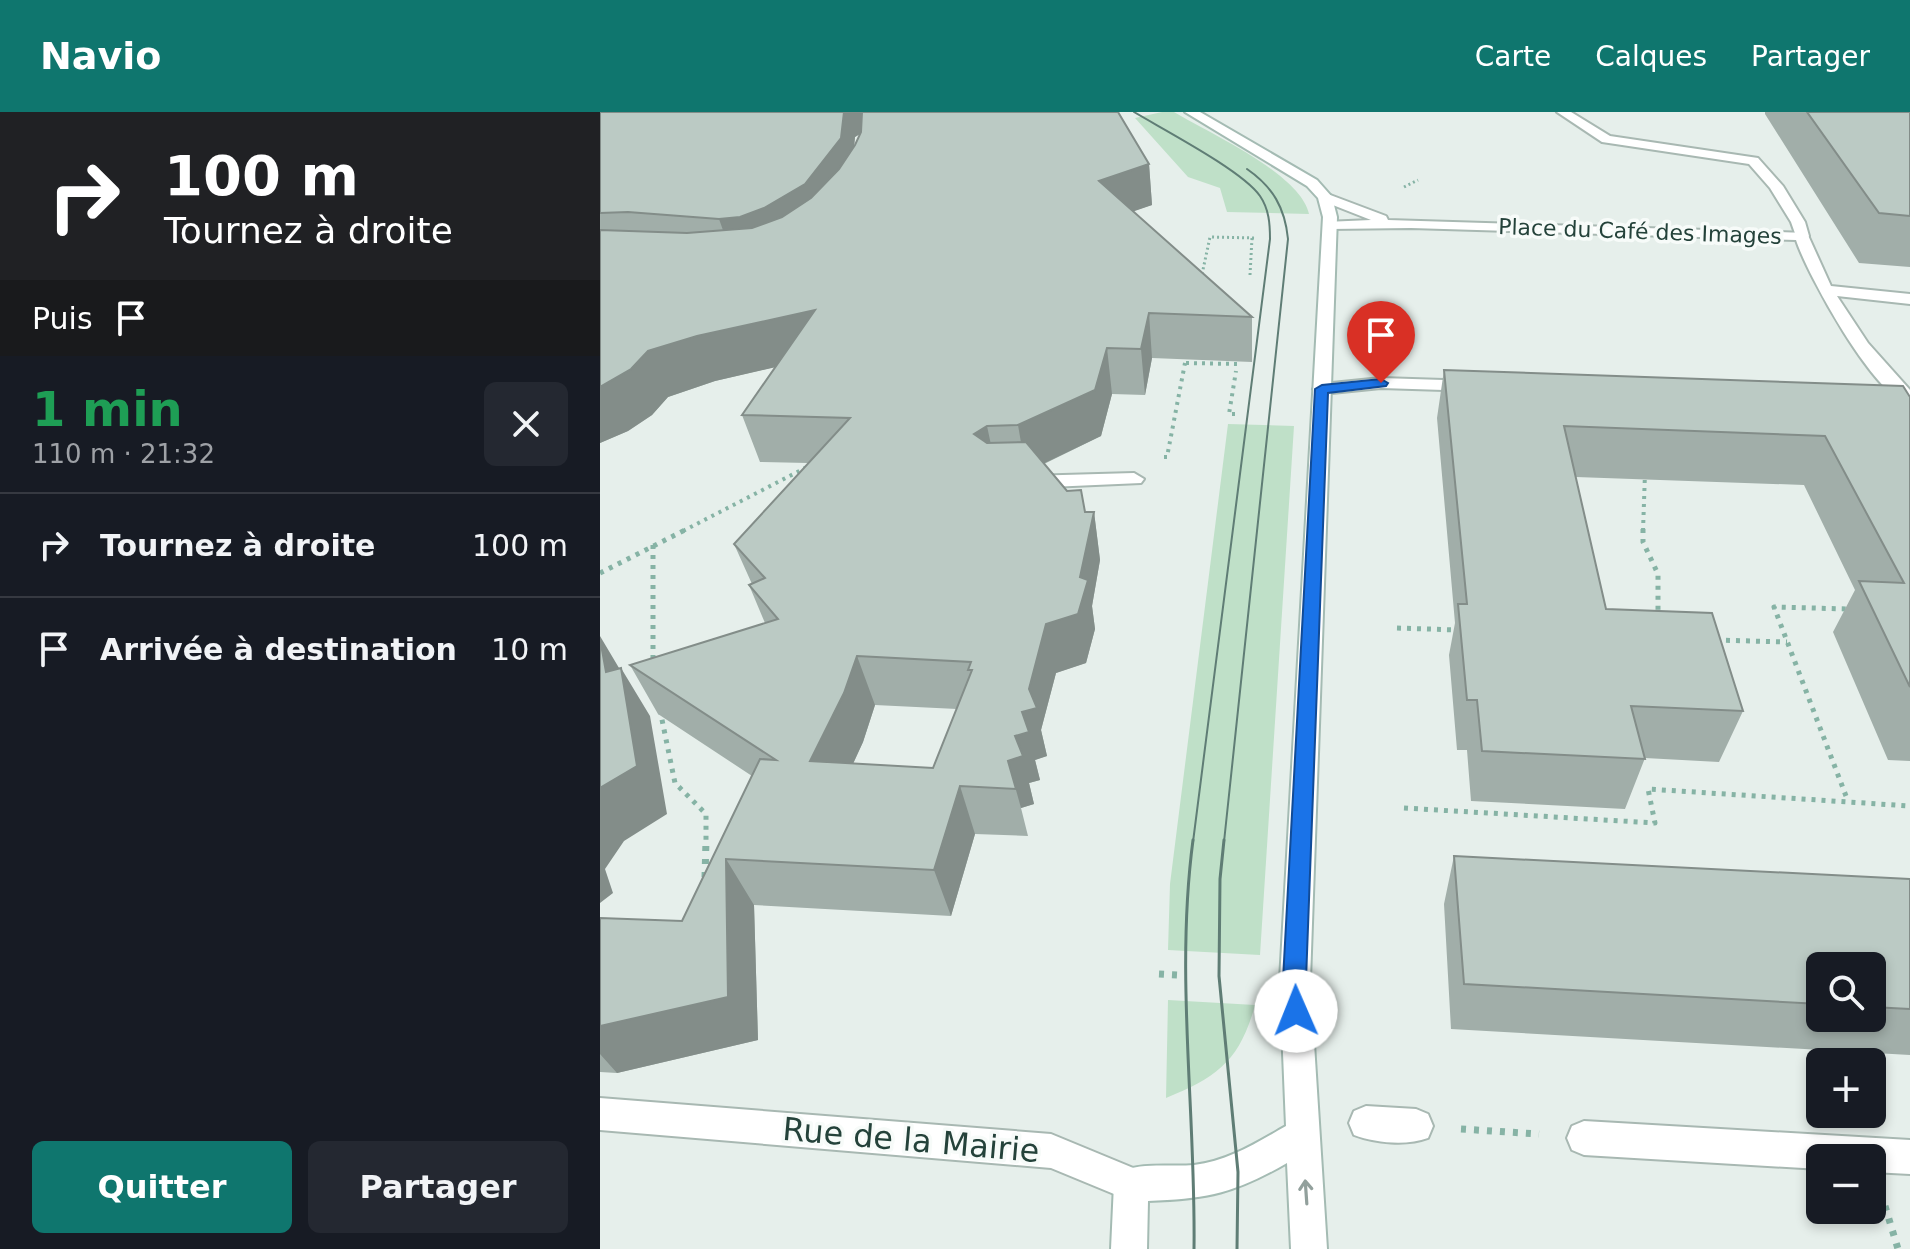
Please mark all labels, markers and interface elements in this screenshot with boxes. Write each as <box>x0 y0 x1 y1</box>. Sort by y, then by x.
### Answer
text: Navio <box>40 34 161 78</box>
text: Carte <box>1475 40 1551 73</box>
text: Calques <box>1595 40 1707 73</box>
text: Partager <box>1751 40 1870 73</box>
text: 100 m <box>164 143 359 208</box>
icon: right <box>32 144 136 248</box>
text: Tournez à droite <box>164 210 453 251</box>
street label: Place du Café des Images <box>1498 214 1782 249</box>
icon: arrive <box>109 296 153 340</box>
text: Puis <box>32 301 93 336</box>
pin <box>1347 301 1415 383</box>
icon: arrive <box>1359 313 1403 357</box>
text: 1 min <box>32 381 183 437</box>
button: close <box>484 382 568 466</box>
text: 110 m · 21:32 <box>32 439 215 469</box>
icon: right <box>32 523 76 567</box>
text: Tournez à droite <box>100 528 375 563</box>
text: 100 m <box>472 528 568 563</box>
icon: arrive <box>32 627 76 671</box>
text: Arrivée à destination <box>100 632 457 667</box>
text: 10 m <box>491 632 568 667</box>
map controls <box>1806 952 1886 1224</box>
button: search <box>1806 952 1886 1032</box>
position arrow <box>1254 969 1338 1053</box>
button: + <box>1806 1048 1886 1128</box>
street label: Rue de la Mairie <box>781 1110 1041 1170</box>
button: Quitter <box>32 1141 292 1233</box>
button: Partager <box>308 1141 568 1233</box>
button: − <box>1806 1144 1886 1224</box>
one-way arrow <box>1298 1179 1313 1206</box>

